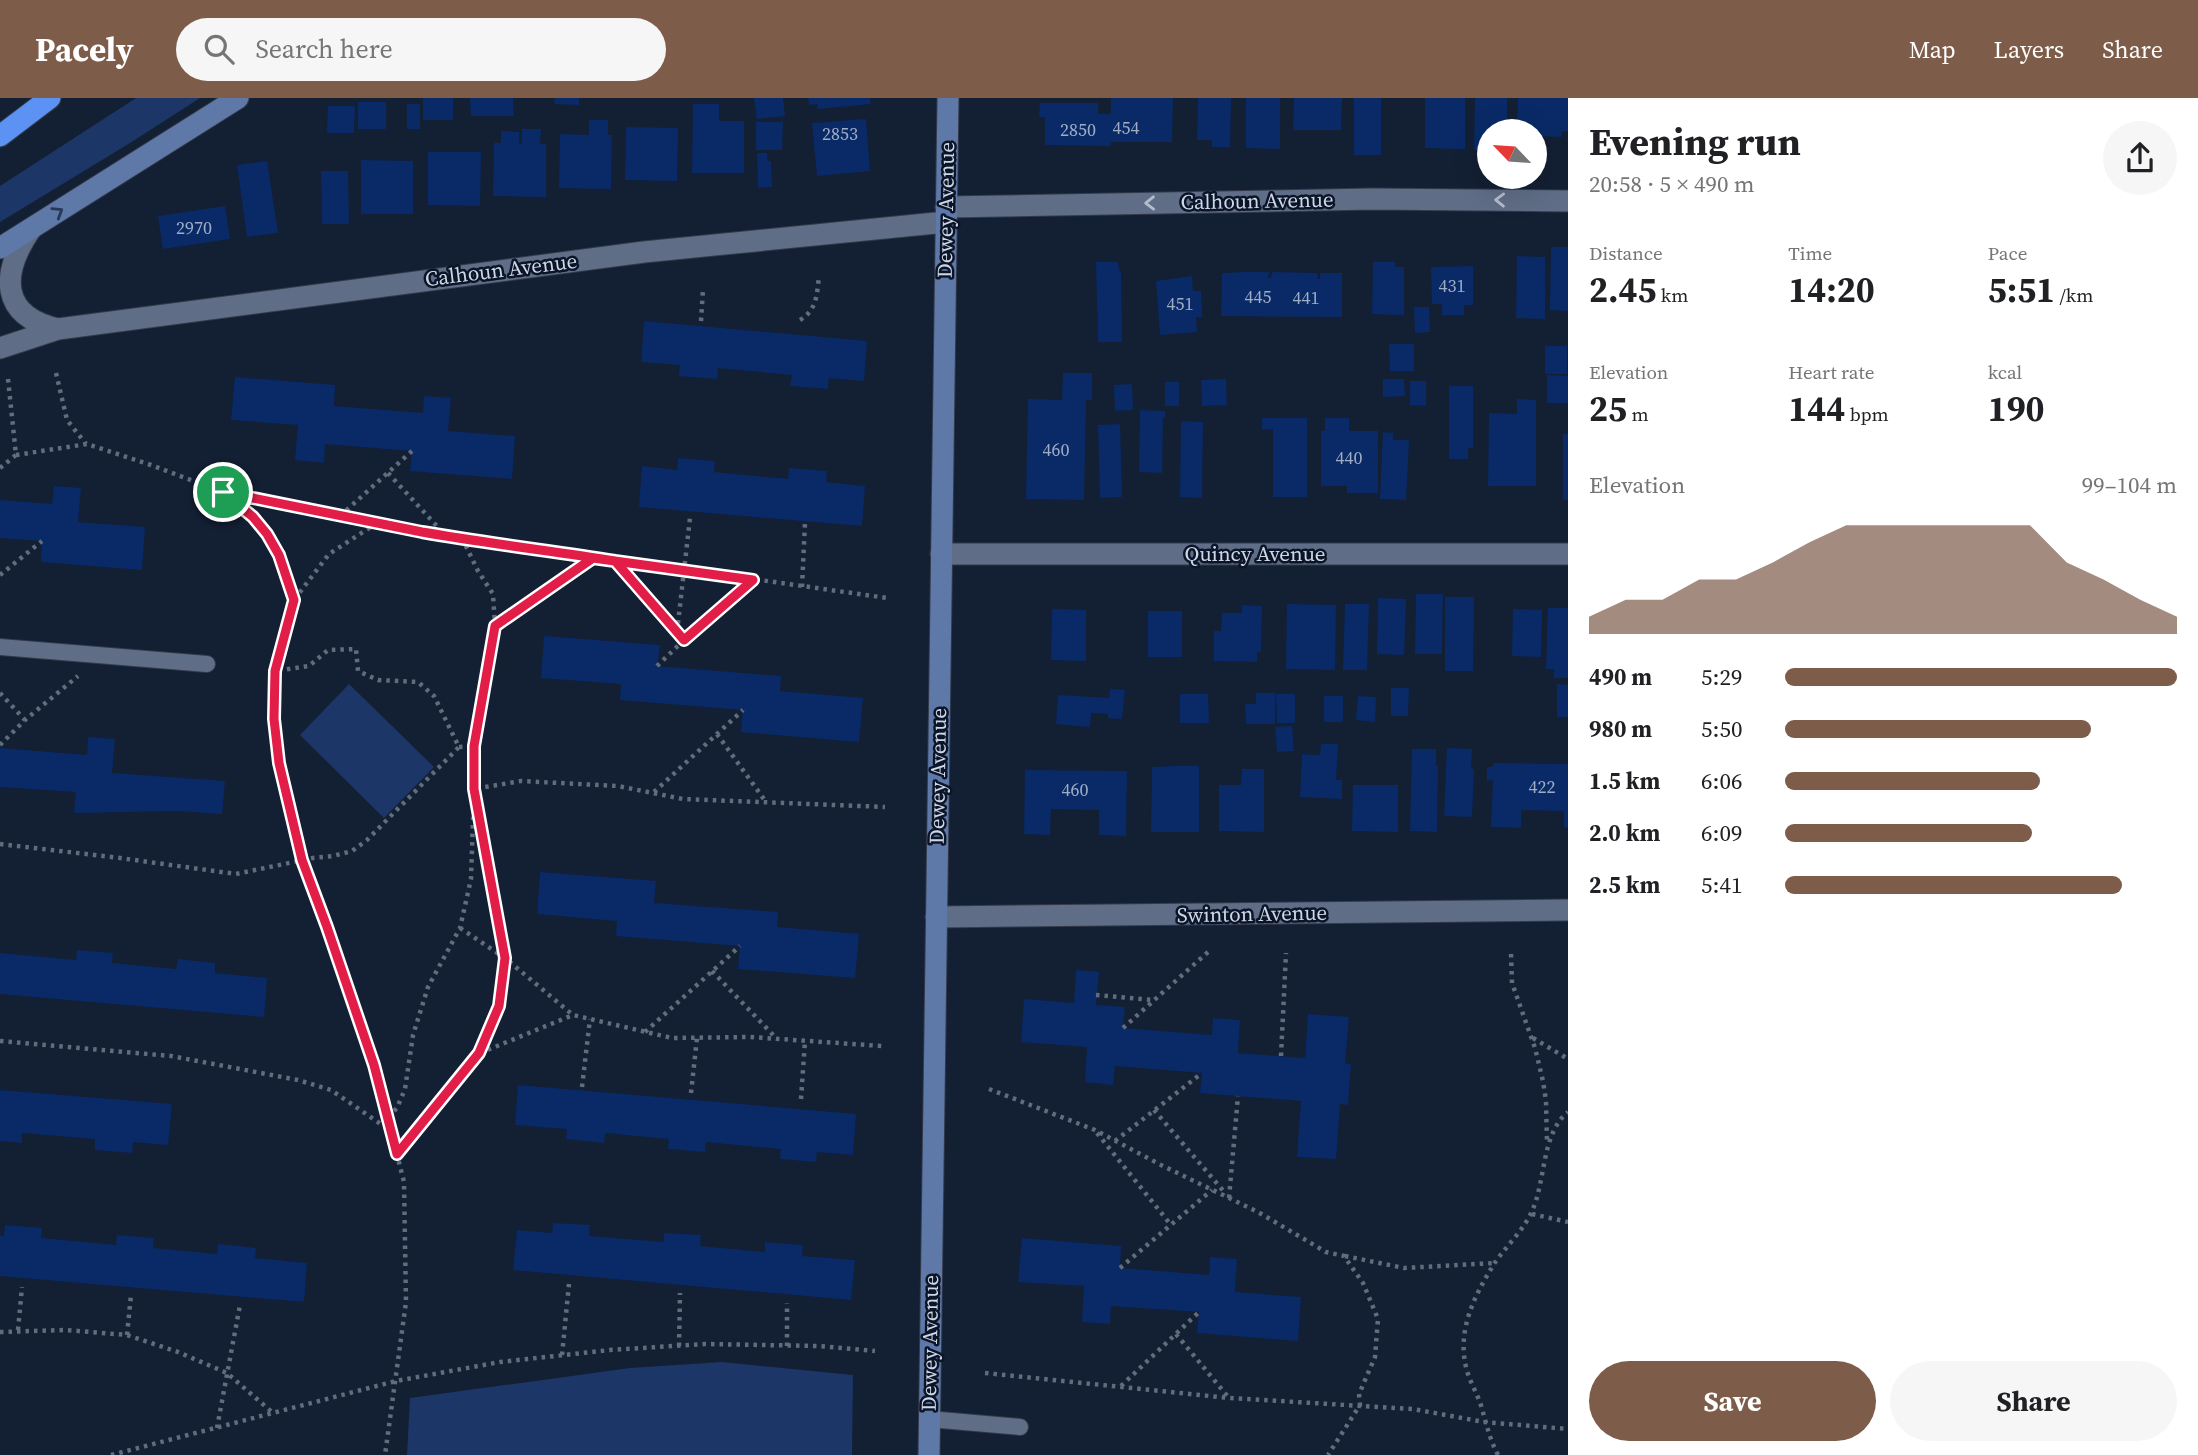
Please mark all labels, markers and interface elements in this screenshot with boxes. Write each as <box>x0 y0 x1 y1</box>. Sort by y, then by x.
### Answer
search box <box>176 18 666 81</box>
text: Pacely <box>35 27 134 72</box>
icon: search <box>200 30 238 68</box>
text: Search here <box>256 31 393 67</box>
text: Map <box>1909 33 1956 66</box>
text: Layers <box>1994 33 2064 66</box>
text: Share <box>2102 33 2163 66</box>
house number: 454 <box>1113 115 1140 140</box>
text: Evening run <box>1589 116 1801 168</box>
house number: 2850 <box>1060 117 1096 142</box>
north arrow <box>1477 119 1547 189</box>
map controls <box>1477 119 1547 189</box>
house number: 2853 <box>822 121 858 146</box>
button: share <box>2103 121 2177 195</box>
street label: Dewey Avenue <box>930 142 961 278</box>
text: 20:58 · 5 × 490 m <box>1589 168 1755 200</box>
street label: Calhoun Avenue <box>1180 185 1334 216</box>
one-way arrow <box>1494 193 1505 208</box>
one-way arrow <box>1144 195 1155 211</box>
one-way arrow <box>51 208 64 221</box>
house number: 2970 <box>176 215 212 240</box>
text: Distance <box>1589 240 1663 266</box>
text: Time <box>1788 240 1832 266</box>
text: Pace <box>1988 240 2027 266</box>
street label: Calhoun Avenue <box>423 246 579 293</box>
text: 2.45 <box>1589 266 1656 314</box>
text: 14:20 <box>1788 266 1875 314</box>
text: 5:51 <box>1988 266 2055 314</box>
house number: 431 <box>1439 273 1466 298</box>
text: km <box>1656 282 1688 308</box>
text: /km <box>2055 282 2093 308</box>
house number: 445 <box>1245 284 1272 309</box>
house number: 441 <box>1293 285 1320 310</box>
house number: 451 <box>1167 291 1194 316</box>
text: Elevation <box>1589 359 1668 385</box>
text: Heart rate <box>1788 359 1874 385</box>
text: kcal <box>1988 359 2022 385</box>
text: 25 <box>1589 385 1627 433</box>
text: 144 <box>1788 385 1845 433</box>
text: 190 <box>1988 385 2045 433</box>
text: m <box>1627 401 1649 427</box>
text: bpm <box>1845 401 1889 427</box>
house number: 460 <box>1043 437 1070 462</box>
house number: 440 <box>1336 445 1363 470</box>
pin <box>193 462 253 522</box>
text: Elevation <box>1589 469 1685 501</box>
text: 99–104 m <box>2082 469 2177 501</box>
icon: arrive <box>204 473 242 511</box>
street label: Quincy Avenue <box>1185 539 1325 568</box>
text: 490 m <box>1589 661 1652 693</box>
text: 5:29 <box>1701 661 1742 693</box>
street label: Dewey Avenue <box>922 708 953 844</box>
text: 980 m <box>1589 713 1652 745</box>
text: 5:50 <box>1701 713 1742 745</box>
text: 1.5 km <box>1589 765 1660 797</box>
text: 6:06 <box>1701 765 1742 797</box>
house number: 422 <box>1529 774 1556 799</box>
house number: 460 <box>1062 777 1089 802</box>
text: 2.0 km <box>1589 817 1660 849</box>
text: 6:09 <box>1701 817 1742 849</box>
text: 2.5 km <box>1589 869 1660 901</box>
text: 5:41 <box>1701 869 1742 901</box>
street label: Swinton Avenue <box>1177 898 1327 929</box>
street label: Dewey Avenue <box>914 1275 945 1411</box>
button: Save <box>1589 1361 1876 1441</box>
button: Share <box>1890 1361 2177 1441</box>

